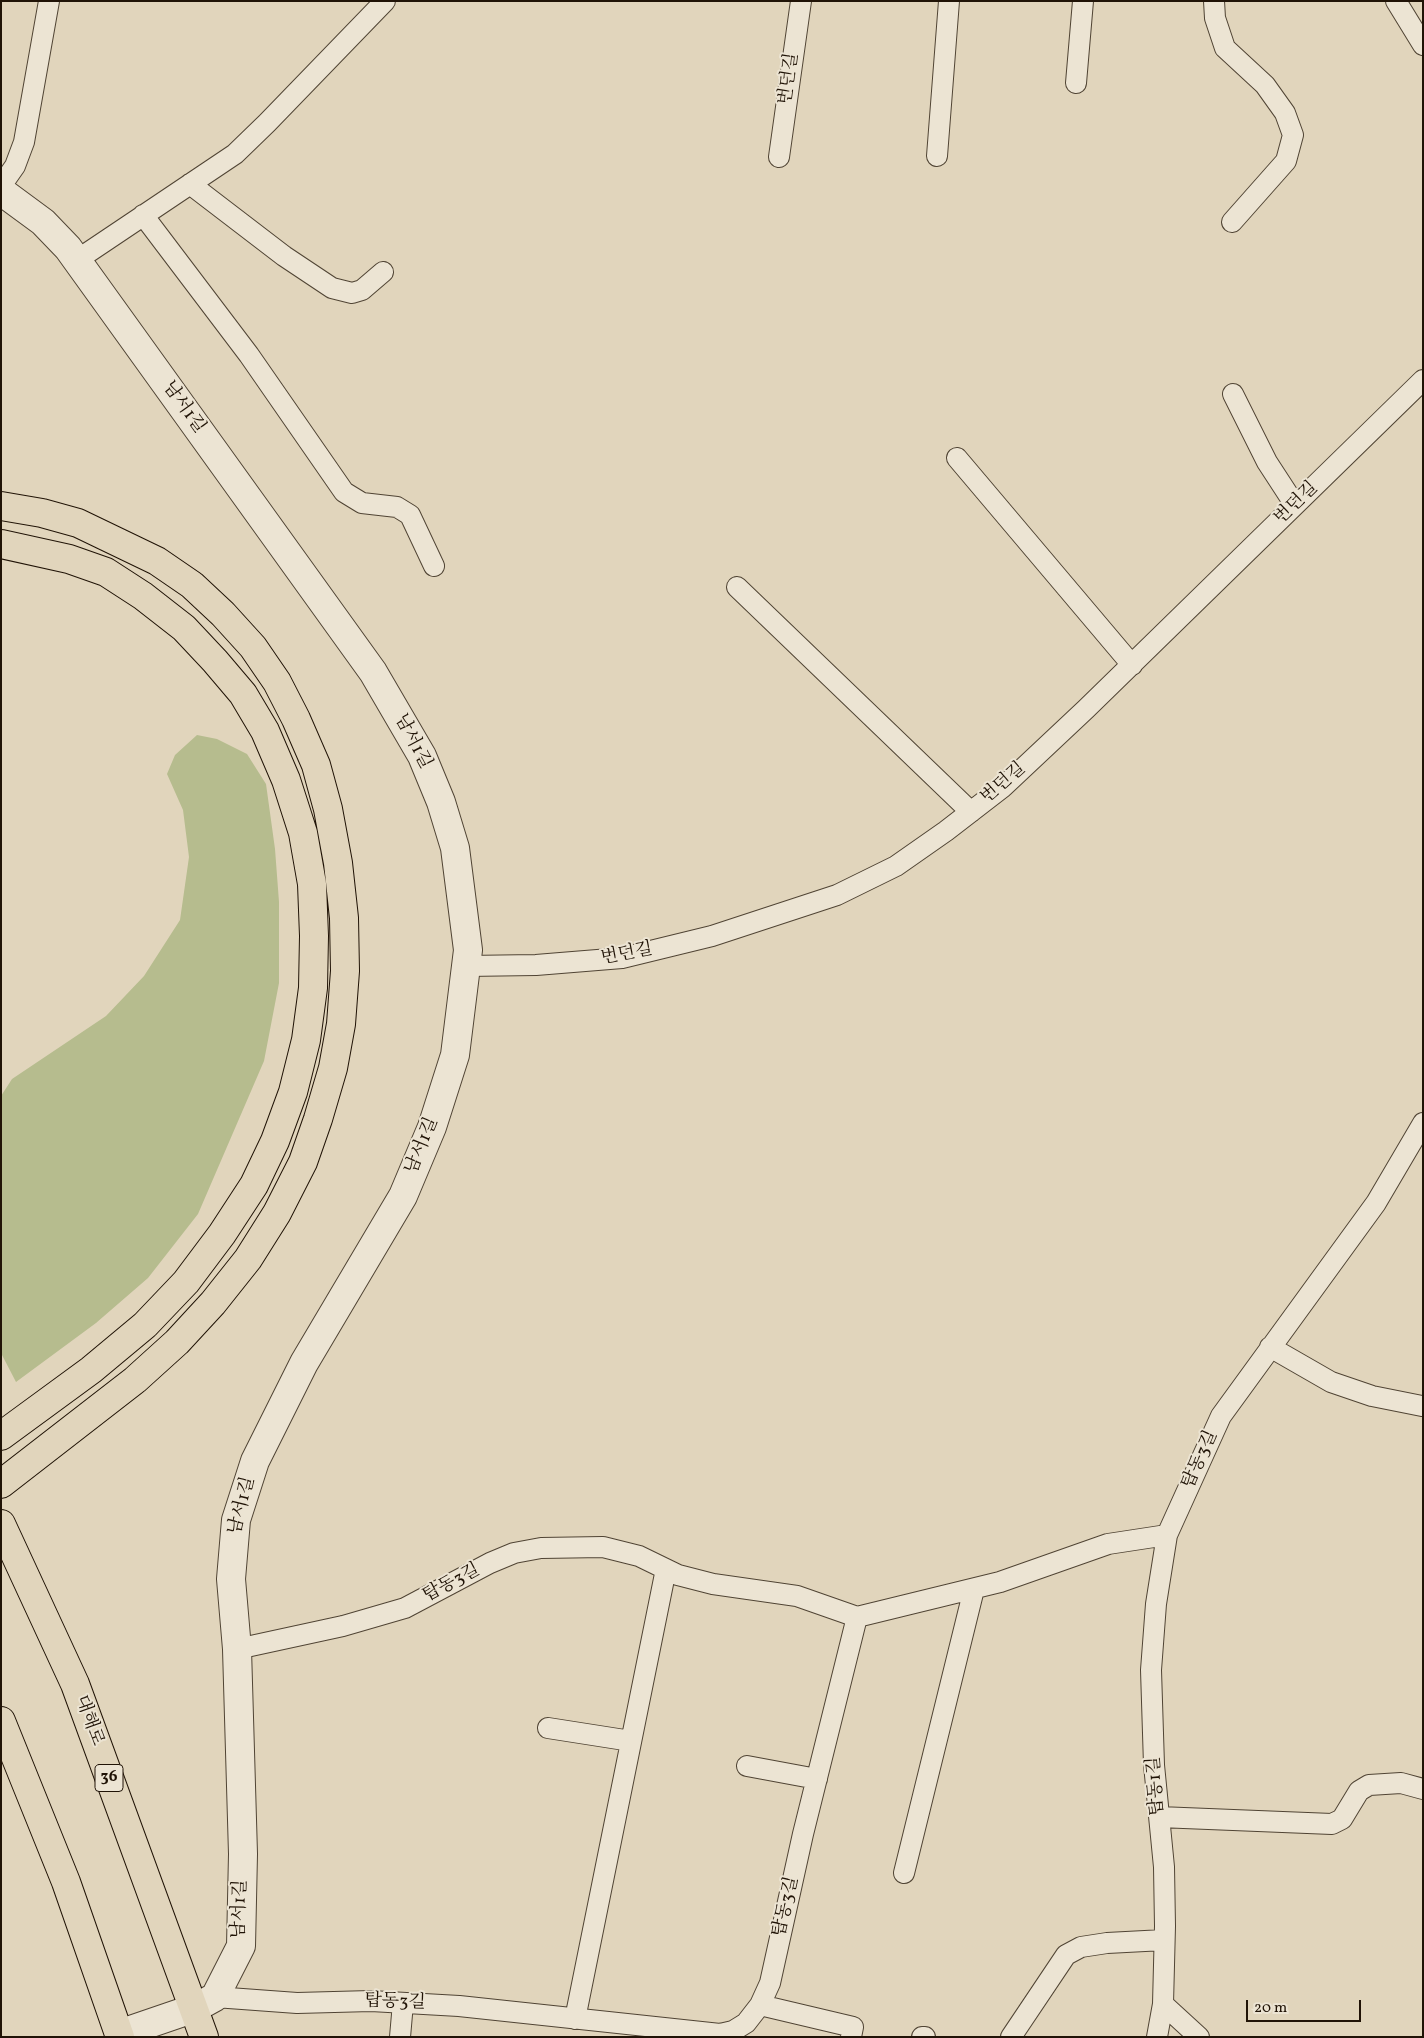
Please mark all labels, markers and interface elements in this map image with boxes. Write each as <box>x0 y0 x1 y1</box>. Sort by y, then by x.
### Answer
street label: 번던길 <box>776 52 804 106</box>
street label: 남서1길 <box>157 378 209 438</box>
street label: 번던길 <box>1271 478 1323 530</box>
street label: 남서1길 <box>389 711 435 773</box>
street label: 번던길 <box>977 759 1031 809</box>
street label: 번던길 <box>599 939 655 971</box>
street label: 남서1길 <box>402 1115 444 1177</box>
street label: 탑동3길 <box>1179 1428 1223 1492</box>
street label: 남서1길 <box>225 1475 261 1537</box>
street label: 탑동3길 <box>420 1560 484 1608</box>
street label: 대해로 <box>69 1693 107 1749</box>
street label: 탑동1길 <box>1144 1756 1170 1816</box>
road number: 36 <box>95 1765 123 1792</box>
street label: 탑동3길 <box>770 1875 804 1939</box>
street label: 남서1길 <box>229 1879 253 1939</box>
scale bar <box>1249 1990 1364 2022</box>
street label: 탑동3길 <box>364 1991 426 2015</box>
text: 20 m <box>1254 1998 1287 2019</box>

